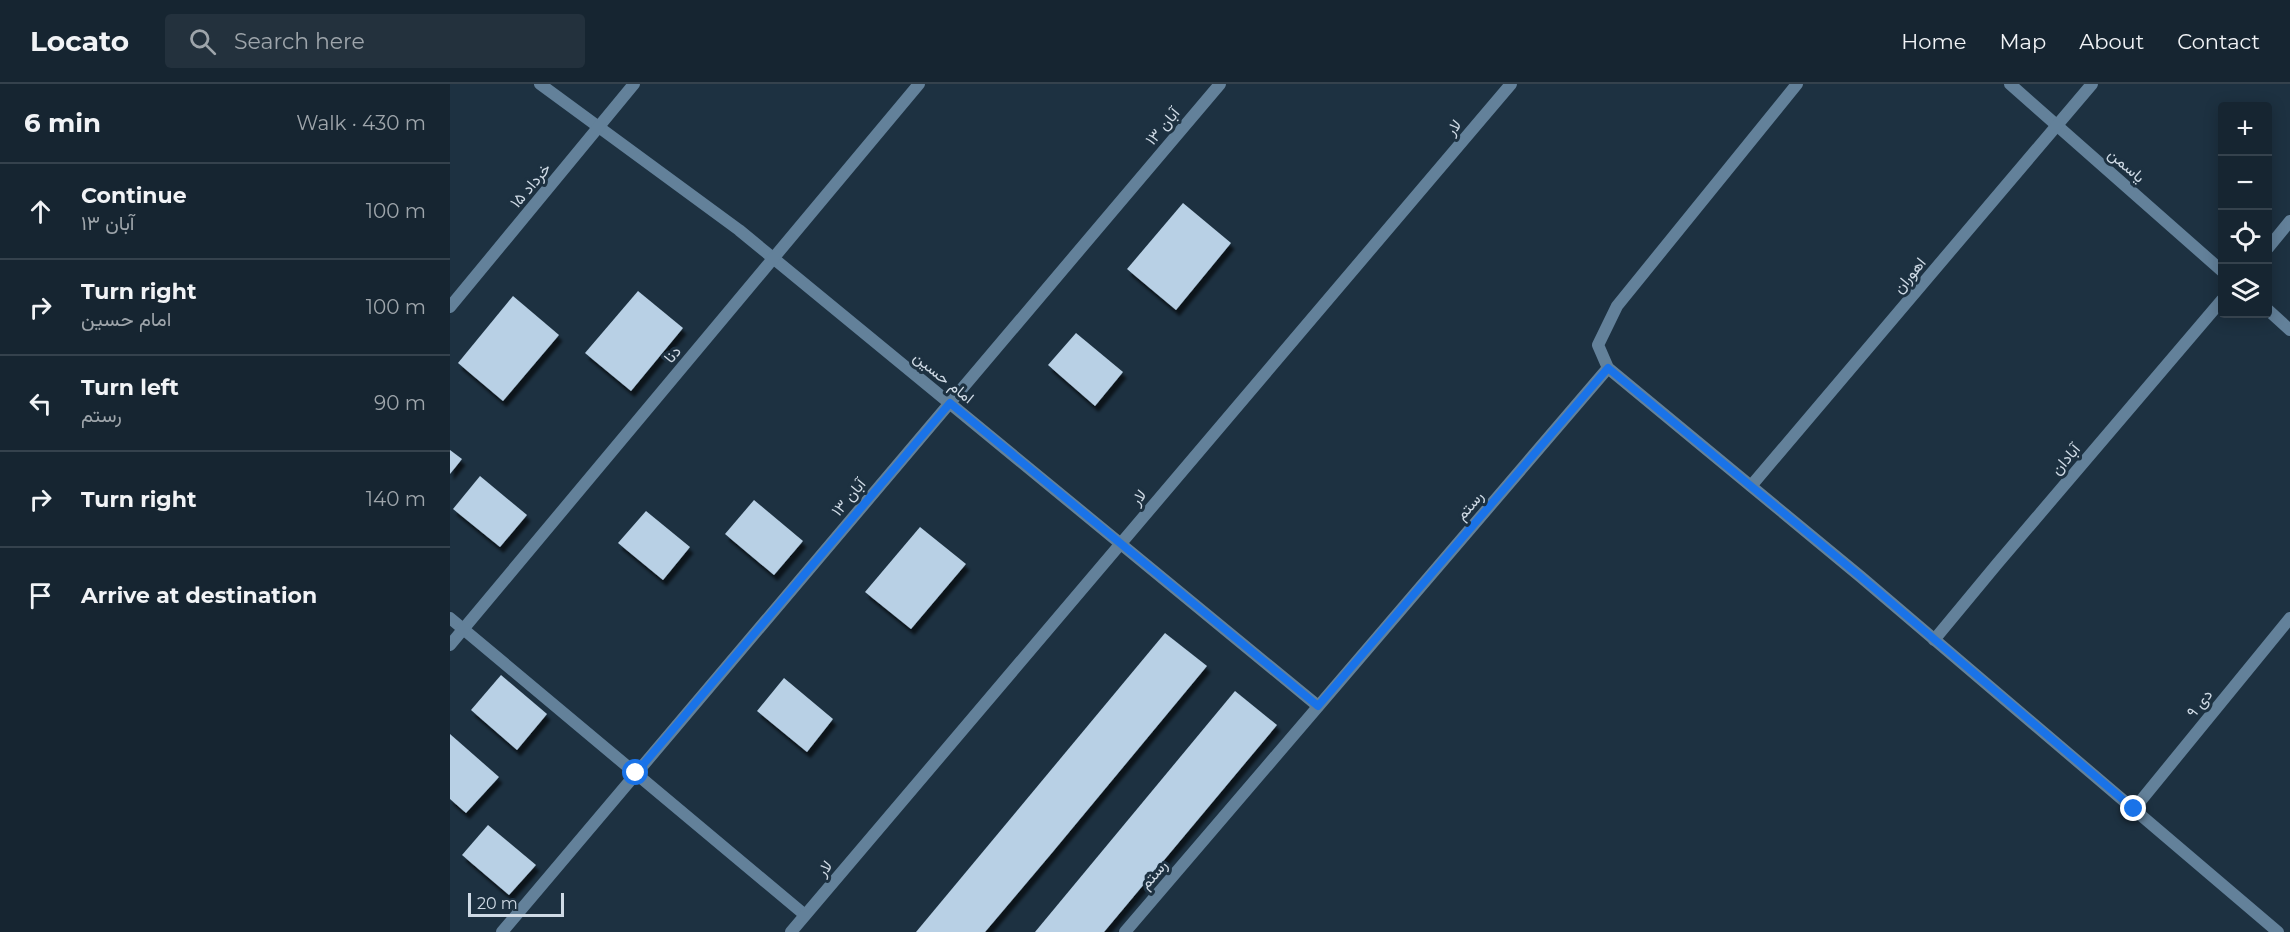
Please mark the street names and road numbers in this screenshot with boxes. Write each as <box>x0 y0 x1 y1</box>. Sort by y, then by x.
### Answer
street label: ۱۳ آبان <box>1141 103 1184 149</box>
street label: لار <box>1441 116 1466 140</box>
street label: یاسمن <box>2104 144 2149 187</box>
street label: ۱۵ خرداد <box>506 159 556 212</box>
street label: اهوران <box>1889 254 1931 298</box>
street label: دنا <box>660 342 685 367</box>
street label: امام حسین <box>909 347 978 408</box>
street label: آبادان <box>2047 439 2085 479</box>
street label: ۱۳ آبان <box>827 474 870 520</box>
street label: لار <box>1126 486 1151 510</box>
street label: رستم <box>1451 487 1488 525</box>
street label: ۹ دی <box>2182 685 2217 722</box>
street label: رستم <box>1135 856 1172 894</box>
street label: لار <box>812 857 837 881</box>

